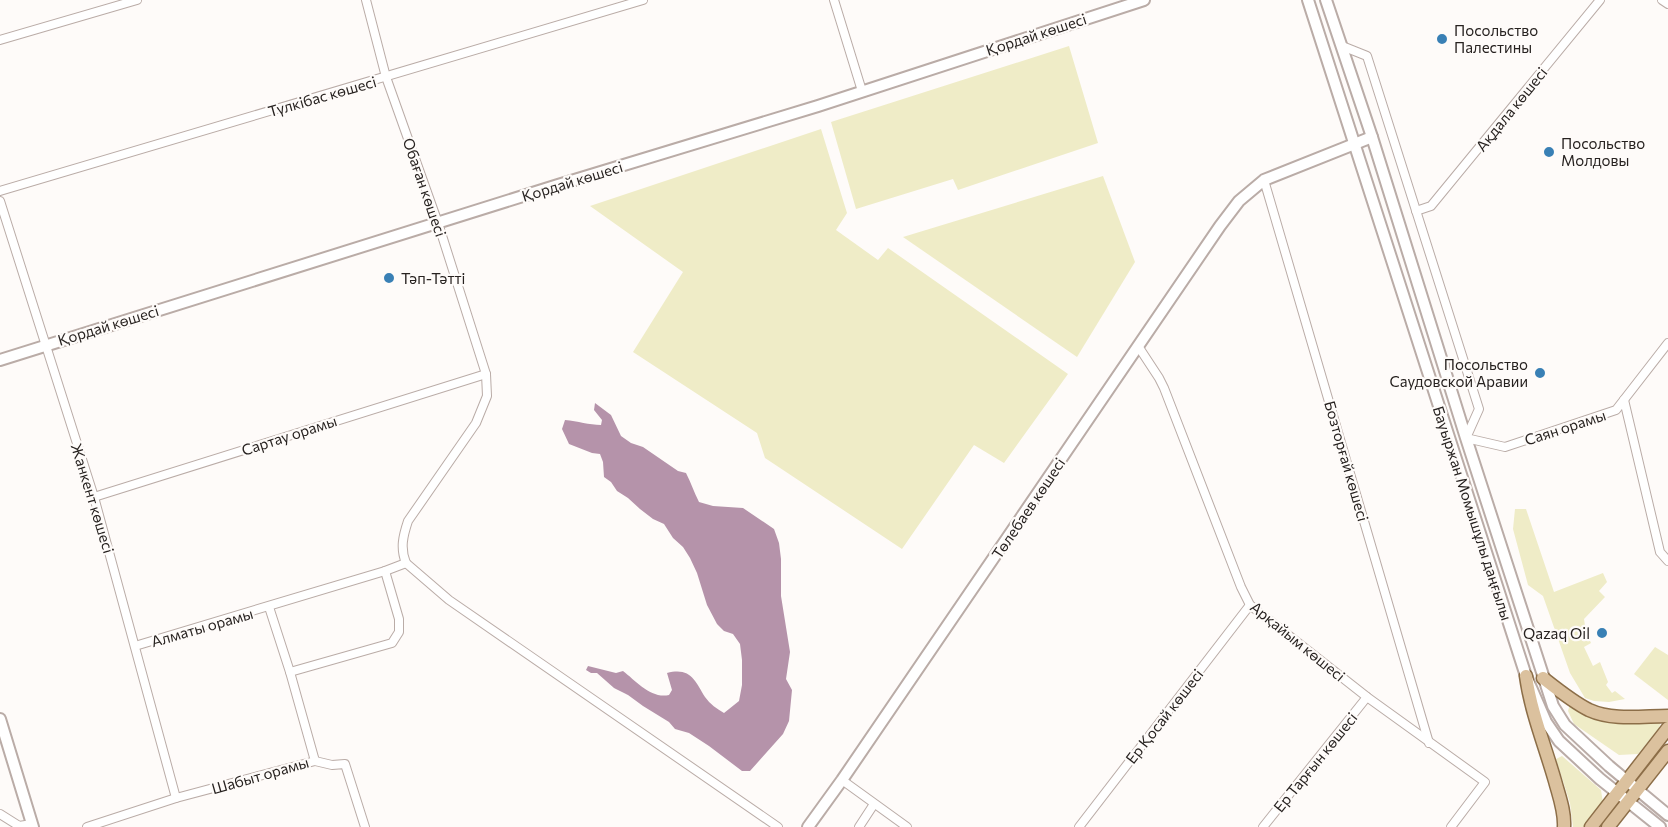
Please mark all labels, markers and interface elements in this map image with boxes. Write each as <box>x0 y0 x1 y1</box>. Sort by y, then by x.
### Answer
street label: Қордай көшесі <box>983 9 1089 59</box>
place label: Посольство Палестины <box>1454 21 1538 56</box>
marker: Посольство Палестины <box>1435 32 1449 46</box>
street label: Ақдала көшесі <box>1472 63 1550 155</box>
street label: Түлкібас көшесі <box>266 72 378 120</box>
place label: Посольство Молдовы <box>1561 134 1645 169</box>
street label: Обаған көшесі <box>400 135 450 239</box>
marker: Посольство Молдовы <box>1542 145 1556 159</box>
street label: Қордай көшесі <box>519 157 625 205</box>
place label: Тәп-Тәтті <box>401 269 465 287</box>
marker: Тәп-Тәтті <box>382 271 396 285</box>
street label: Қордай көшесі <box>55 301 161 349</box>
place label: Посольство Саудовской Аравии <box>1390 355 1528 390</box>
marker: Посольство Саудовской Аравии <box>1533 366 1547 380</box>
street label: Бозторғай көшесі <box>1321 399 1373 523</box>
street label: Бауыржан Момышұлы даңғылы <box>1430 403 1516 623</box>
street label: Саян орамы <box>1522 405 1608 449</box>
street label: Сартау орамы <box>239 411 339 459</box>
street label: Жанкент көшесі <box>68 441 118 555</box>
street label: Төлебаев көшесі <box>988 454 1068 562</box>
street label: Арқайым көшесі <box>1247 597 1349 685</box>
street label: Алматы орамы <box>149 604 255 650</box>
place label: Qazaq Oil <box>1523 624 1590 642</box>
marker: Qazaq Oil <box>1595 626 1609 640</box>
street label: Ер Қосай көшесі <box>1121 665 1207 767</box>
street label: Ер Тарғын көшесі <box>1269 709 1361 815</box>
street label: Шабыт орамы <box>209 753 311 797</box>

